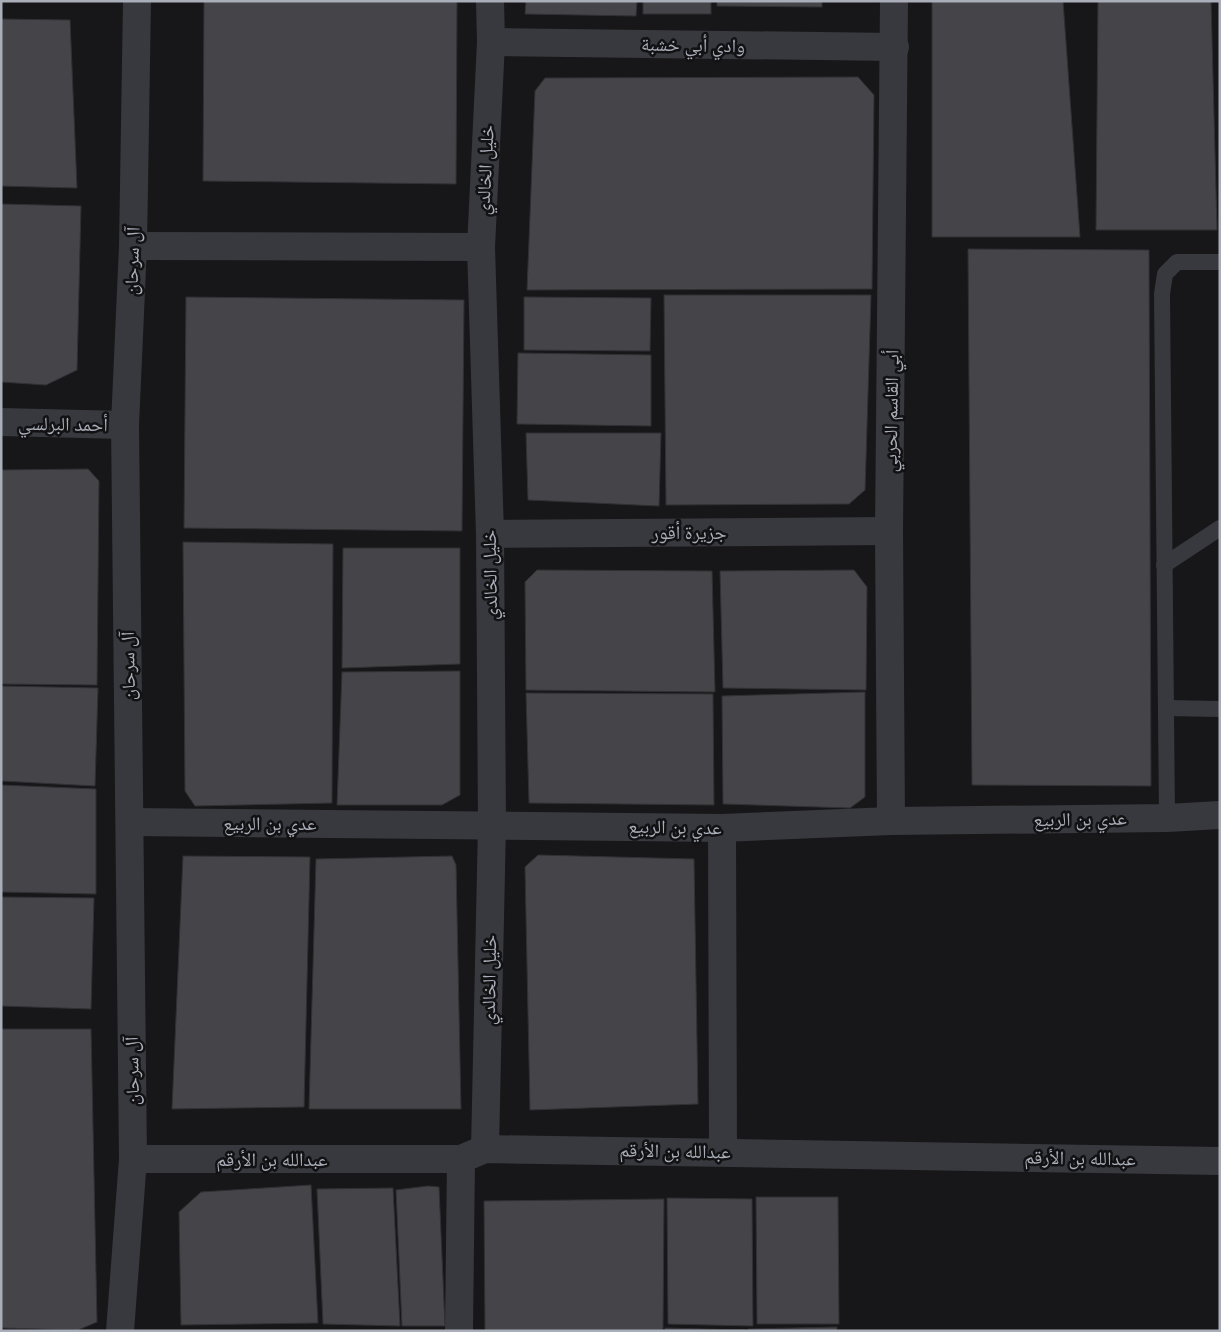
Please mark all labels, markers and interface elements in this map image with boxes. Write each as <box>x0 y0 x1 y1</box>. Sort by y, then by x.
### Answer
street label: وادي أبي خشبة <box>641 33 745 61</box>
street label: خليل الخالدي <box>471 124 503 216</box>
street label: آل سرحان <box>119 225 145 296</box>
street label: أبي القاسم الحربي <box>878 350 907 473</box>
street label: أحمد البرلسي <box>18 412 108 440</box>
street label: جزيرة أقور <box>650 521 727 544</box>
street label: خليل الخالدي <box>478 530 506 620</box>
street label: آل سرحان <box>116 630 140 701</box>
street label: عدي بن الربيع <box>1033 807 1127 835</box>
street label: عدي بن الربيع <box>223 812 317 838</box>
street label: عدي بن الربيع <box>628 815 722 843</box>
street label: خليل الخالدي <box>477 935 505 1025</box>
street label: آل سرحان <box>120 1035 144 1106</box>
street label: عبدالله بن الأرقم <box>619 1139 731 1164</box>
street label: عبدالله بن الأرقم <box>1024 1146 1136 1171</box>
street label: عبدالله بن الأرقم <box>216 1148 328 1172</box>

